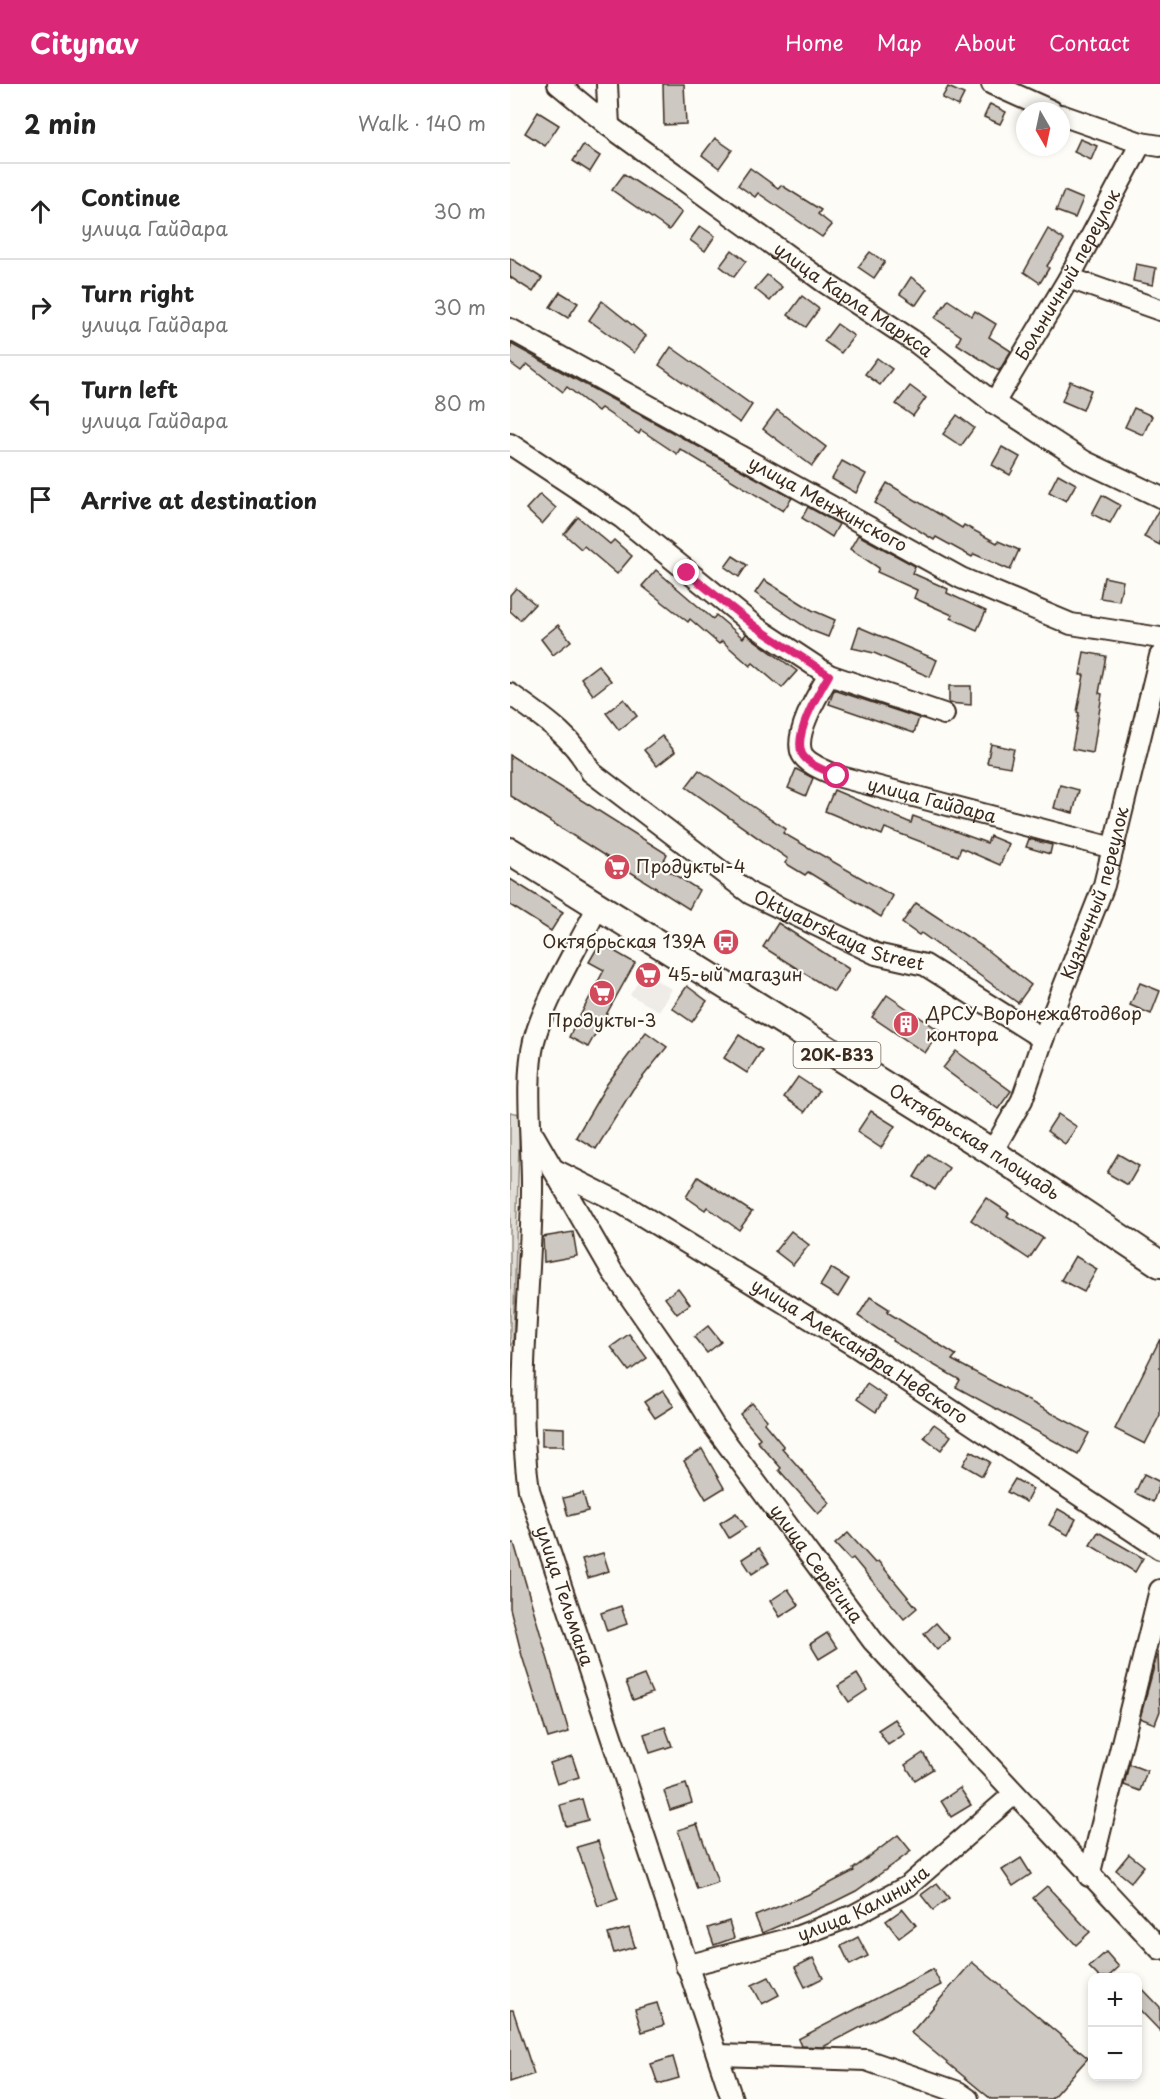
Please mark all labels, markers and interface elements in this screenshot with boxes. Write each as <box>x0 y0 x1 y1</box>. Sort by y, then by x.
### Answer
text: Citynav <box>30 21 139 64</box>
text: Home <box>785 26 844 58</box>
text: Map <box>877 26 922 58</box>
text: About <box>955 26 1016 58</box>
text: Contact <box>1049 26 1130 58</box>
north arrow <box>1016 102 1070 156</box>
text: 2 min <box>24 104 97 143</box>
text: Walk · 140 m <box>358 108 486 138</box>
text: Continue <box>81 180 180 213</box>
street label: Больничный переулок <box>1008 184 1126 365</box>
icon: ahead <box>24 195 57 228</box>
text: 30 m <box>433 196 486 226</box>
text: улица Гайдара <box>81 213 228 243</box>
street label: улица Карла Маркса <box>769 235 940 364</box>
text: Turn right <box>81 276 194 309</box>
icon: right <box>24 291 57 324</box>
text: 30 m <box>433 292 486 322</box>
text: улица Гайдара <box>81 309 228 339</box>
text: Turn left <box>81 372 178 405</box>
icon: left <box>24 387 57 420</box>
text: 80 m <box>434 388 486 418</box>
text: улица Гайдара <box>81 405 228 435</box>
street label: улица Менжинского <box>744 448 913 558</box>
icon: arrive <box>24 483 57 516</box>
text: Arrive at destination <box>81 483 317 516</box>
route end <box>673 559 699 585</box>
route start <box>823 762 849 788</box>
street label: улица Гайдара <box>865 770 1000 829</box>
street label: Кузнечный переулок <box>1053 803 1135 983</box>
supermarket icon: Продукты-4 <box>602 852 632 882</box>
place label: Продукты-4 <box>636 852 746 879</box>
street label: Oktyabrskaya Street <box>750 882 927 976</box>
place label: Октябрьская 139А <box>542 927 706 954</box>
bus stop icon: Октябрьская 139А <box>711 927 741 957</box>
supermarket icon: 45-ый магазин <box>633 960 663 990</box>
place label: 45-ый магазин <box>668 960 803 987</box>
supermarket icon: Продукты-3 <box>587 978 617 1008</box>
place label: ДРСУ Воронежавтодвор контора <box>925 999 1142 1047</box>
place label: Продукты-3 <box>548 1006 656 1033</box>
building icon: ДРСУ Воронежавтодвор контора <box>891 1009 921 1039</box>
road number: 20К-В33 <box>794 1042 880 1068</box>
street label: Октябрьская площадь <box>884 1076 1066 1206</box>
street label: улица Александра Невского <box>747 1271 974 1430</box>
street label: улица Серёгина <box>764 1498 871 1629</box>
street label: улица Тельмана <box>530 1522 602 1670</box>
street label: улица Калинина <box>793 1858 935 1947</box>
map controls <box>1088 1973 1142 2081</box>
button: + <box>1088 1973 1142 2027</box>
button: − <box>1088 2027 1142 2081</box>

